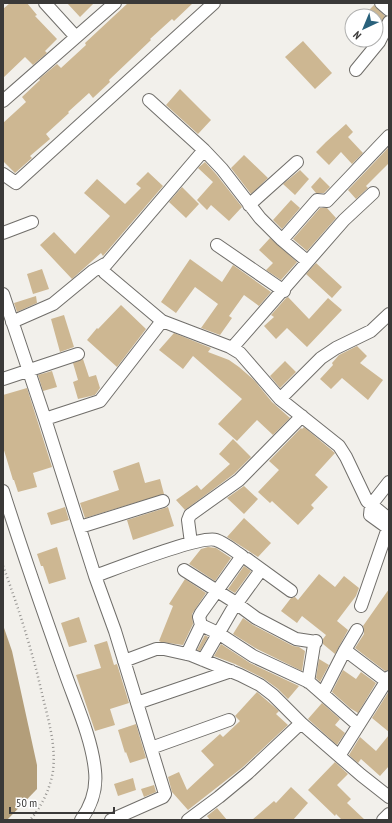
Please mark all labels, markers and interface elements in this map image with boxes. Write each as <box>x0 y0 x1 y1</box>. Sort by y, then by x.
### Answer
north arrow <box>344 8 384 48</box>
text: N <box>350 28 364 42</box>
scale bar <box>10 789 114 815</box>
text: 50 m <box>16 795 37 810</box>

